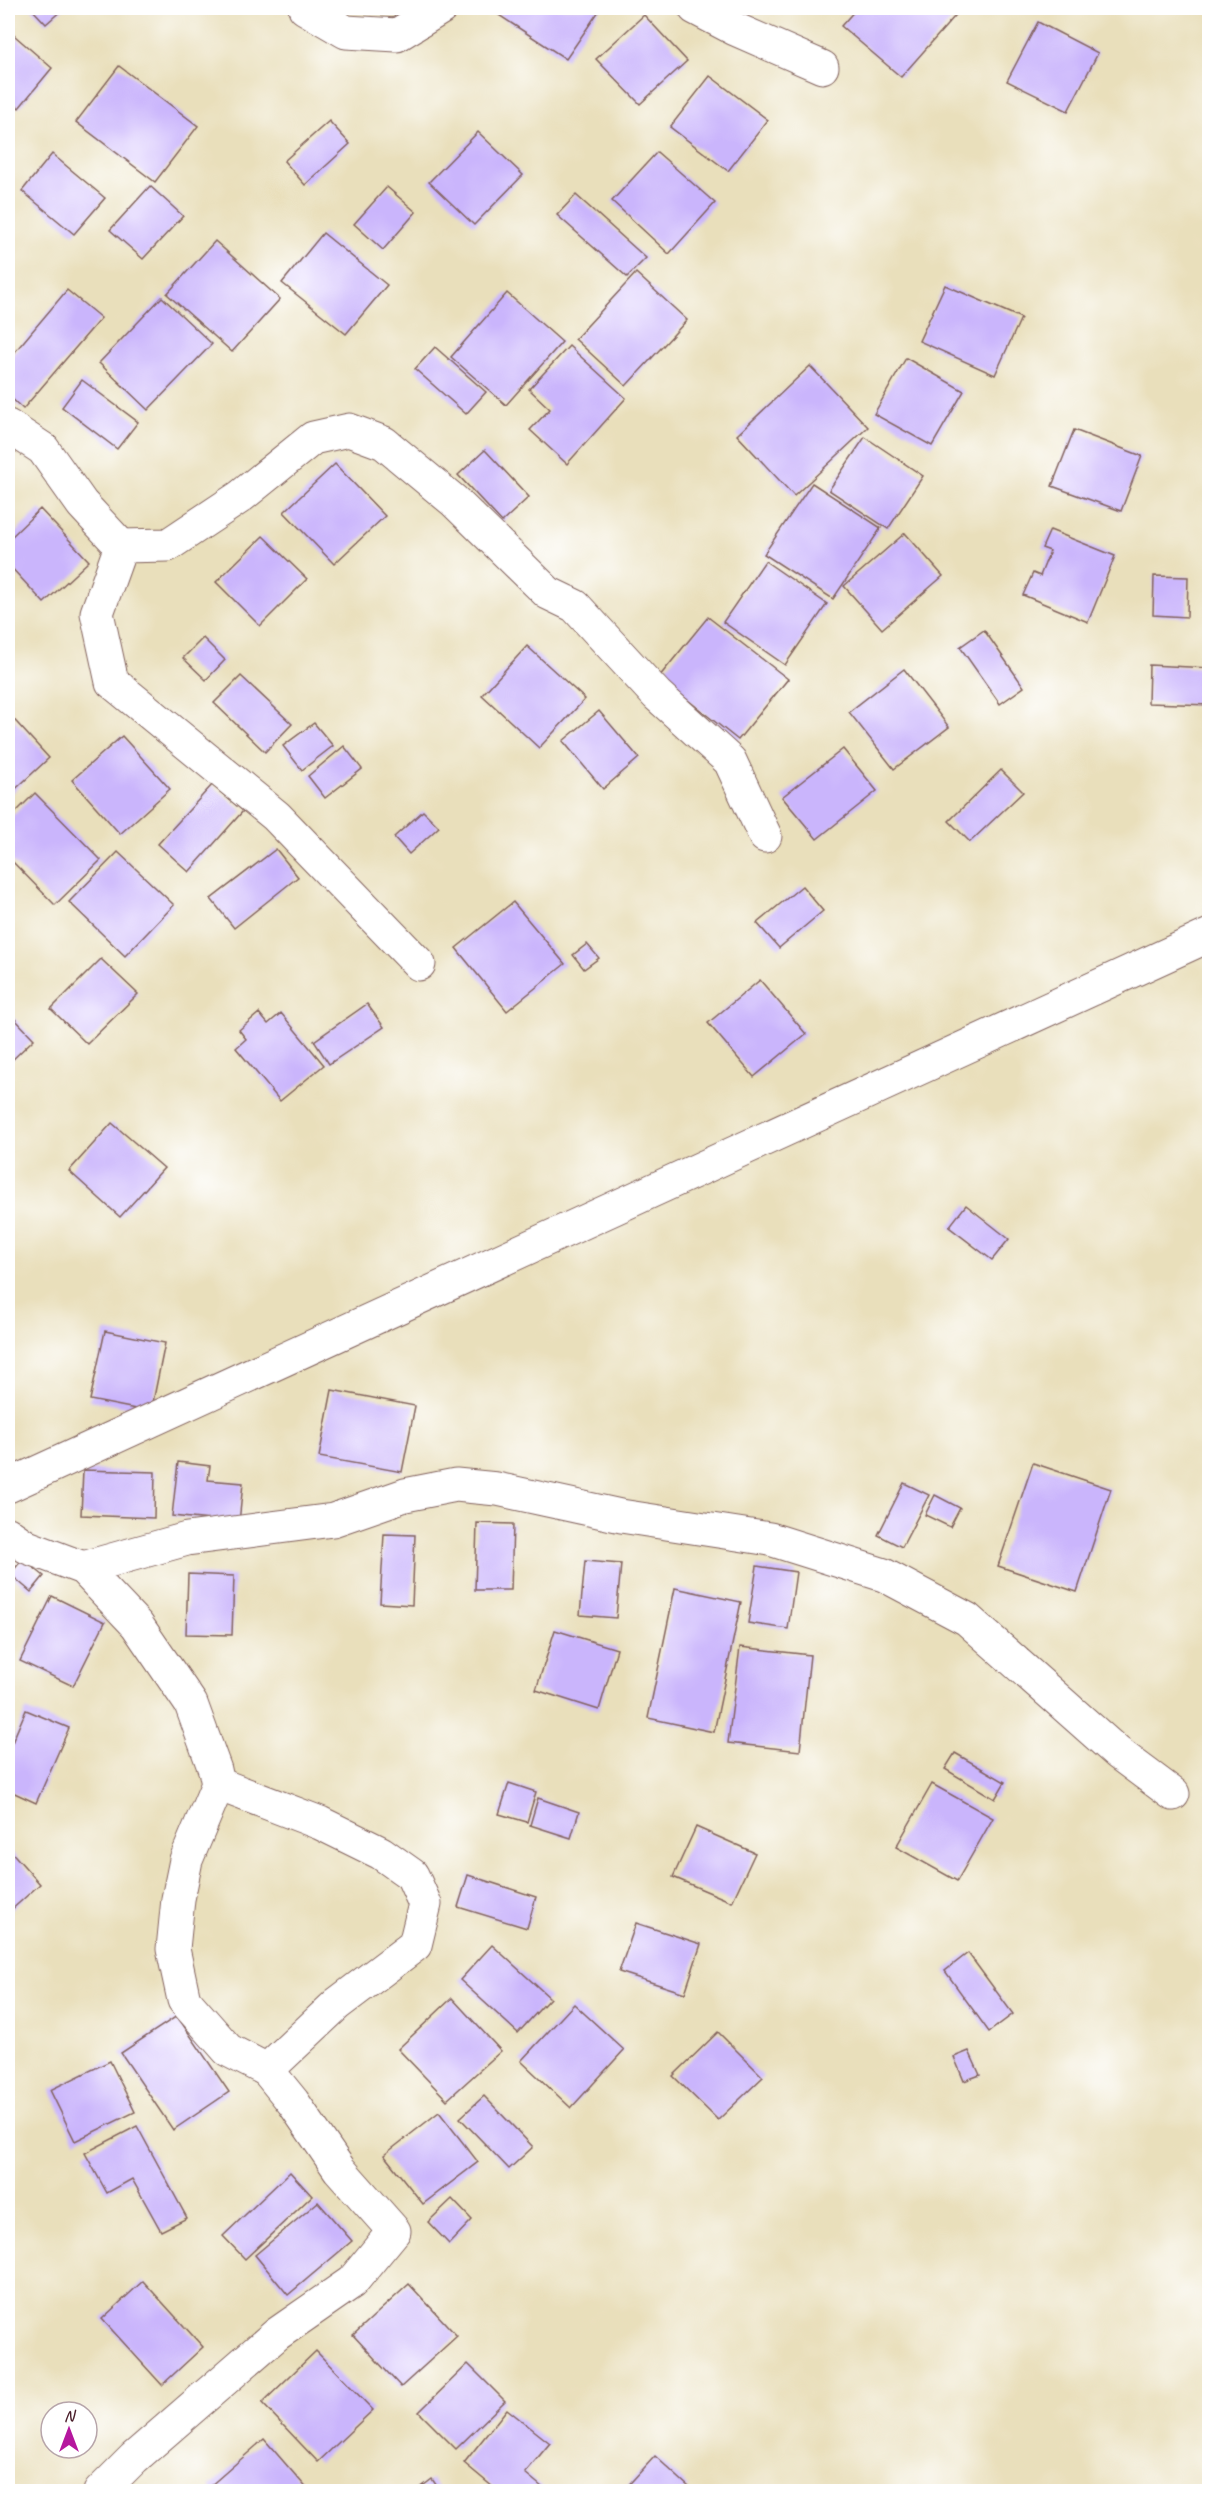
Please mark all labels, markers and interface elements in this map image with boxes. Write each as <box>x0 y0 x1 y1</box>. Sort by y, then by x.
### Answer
north arrow <box>39 2400 99 2460</box>
text: N <box>64 2406 77 2426</box>

